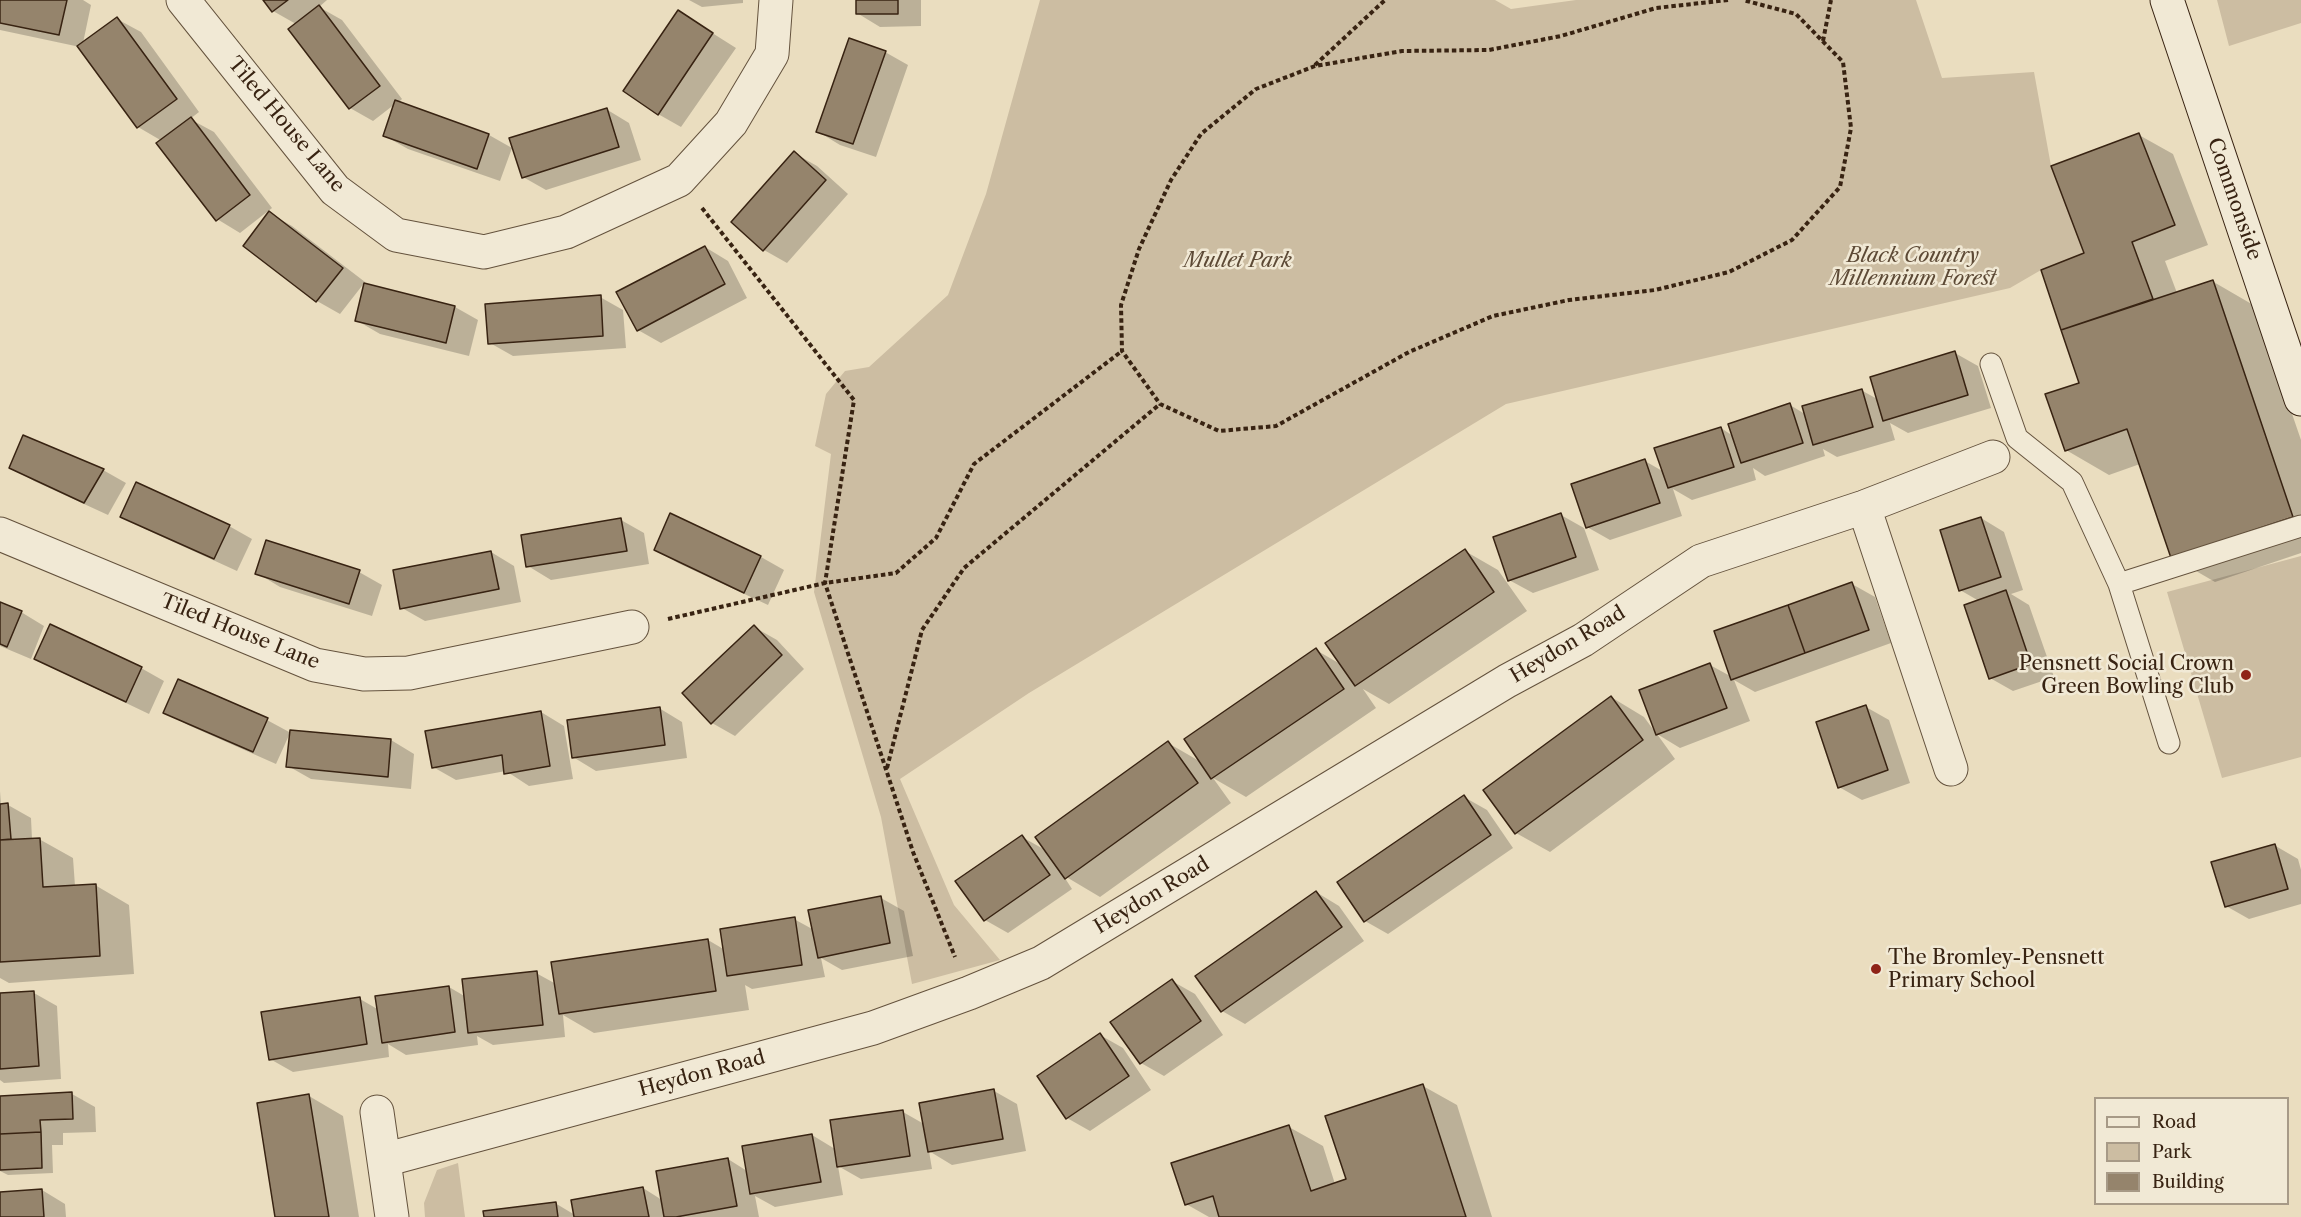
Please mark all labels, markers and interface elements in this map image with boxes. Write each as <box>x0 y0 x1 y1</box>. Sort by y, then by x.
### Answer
street label: Tiled House Lane <box>222 52 350 198</box>
street label: Commonside <box>2202 135 2266 263</box>
park label: Black Country Millennium Forest <box>1830 244 1996 291</box>
park label: Mullet Park <box>1184 249 1292 273</box>
street label: Tiled House Lane <box>157 589 323 675</box>
street label: Heydon Road <box>1506 601 1630 689</box>
place label: Pensnett Social Crown Green Bowling Club <box>2019 652 2234 699</box>
marker: Pensnett Social Crown Green Bowling Club <box>2239 668 2253 682</box>
street label: Heydon Road <box>1090 852 1214 940</box>
place label: The Bromley-Pensnett Primary School <box>1888 946 2104 993</box>
marker: The Bromley-Pensnett Primary School <box>1869 962 1883 976</box>
street label: Heydon Road <box>636 1046 768 1102</box>
legend <box>2094 1097 2289 1205</box>
text: Road <box>2152 1111 2197 1133</box>
text: Park <box>2152 1141 2191 1163</box>
text: Building <box>2152 1171 2224 1193</box>

